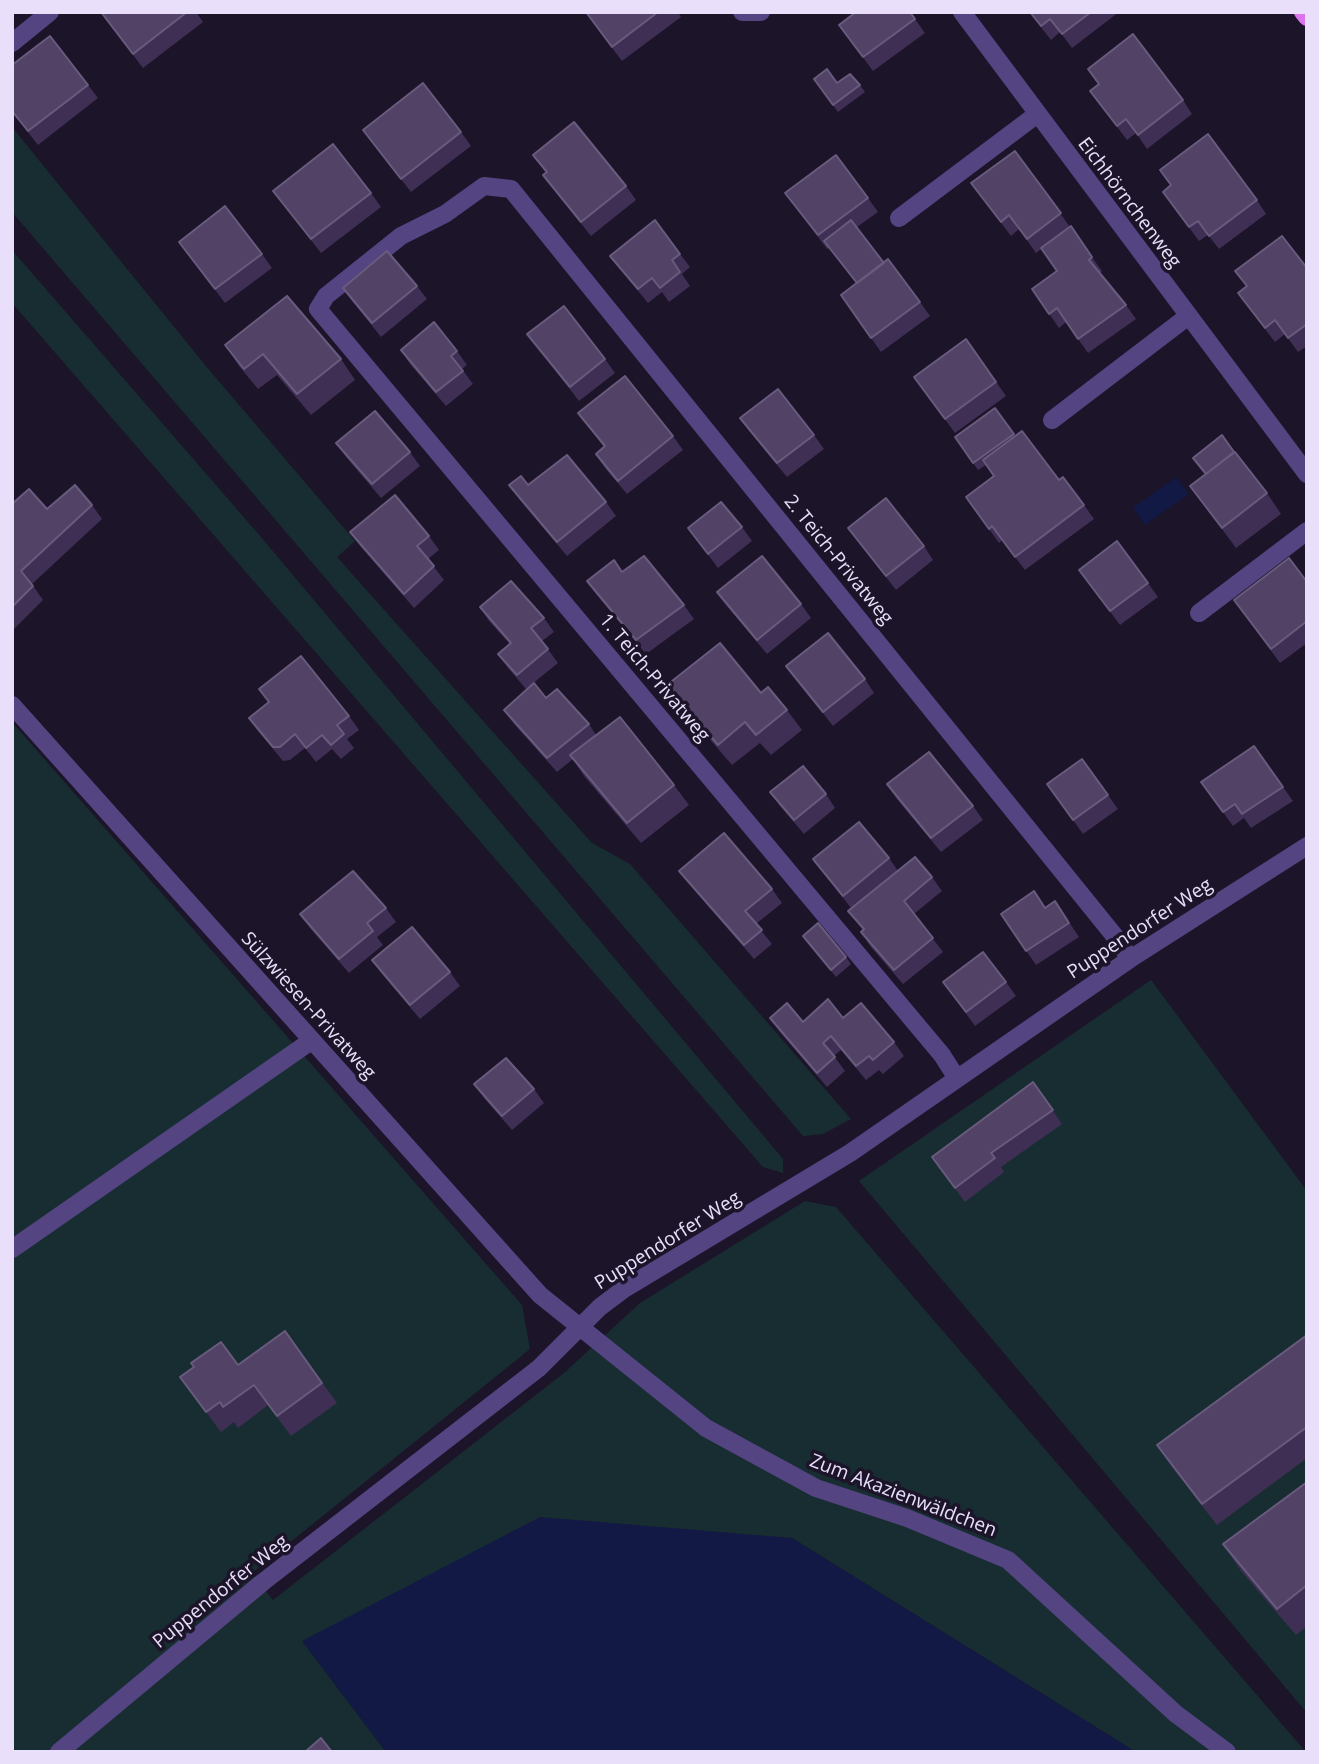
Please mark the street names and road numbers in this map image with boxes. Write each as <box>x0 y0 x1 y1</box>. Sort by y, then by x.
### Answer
street label: Eichhörnchenweg <box>1073 133 1185 273</box>
street label: 2. Teich-Privatweg <box>779 491 897 629</box>
street label: 1. Teich-Privatweg <box>594 609 714 747</box>
street label: Puppendorfer Weg <box>1063 874 1217 984</box>
street label: Sülzwiesen-Privatweg <box>236 928 380 1084</box>
street label: Puppendorfer Weg <box>591 1187 745 1295</box>
street label: Zum Akazienwäldchen <box>806 1450 1000 1542</box>
street label: Puppendorfer Weg <box>149 1530 293 1654</box>

